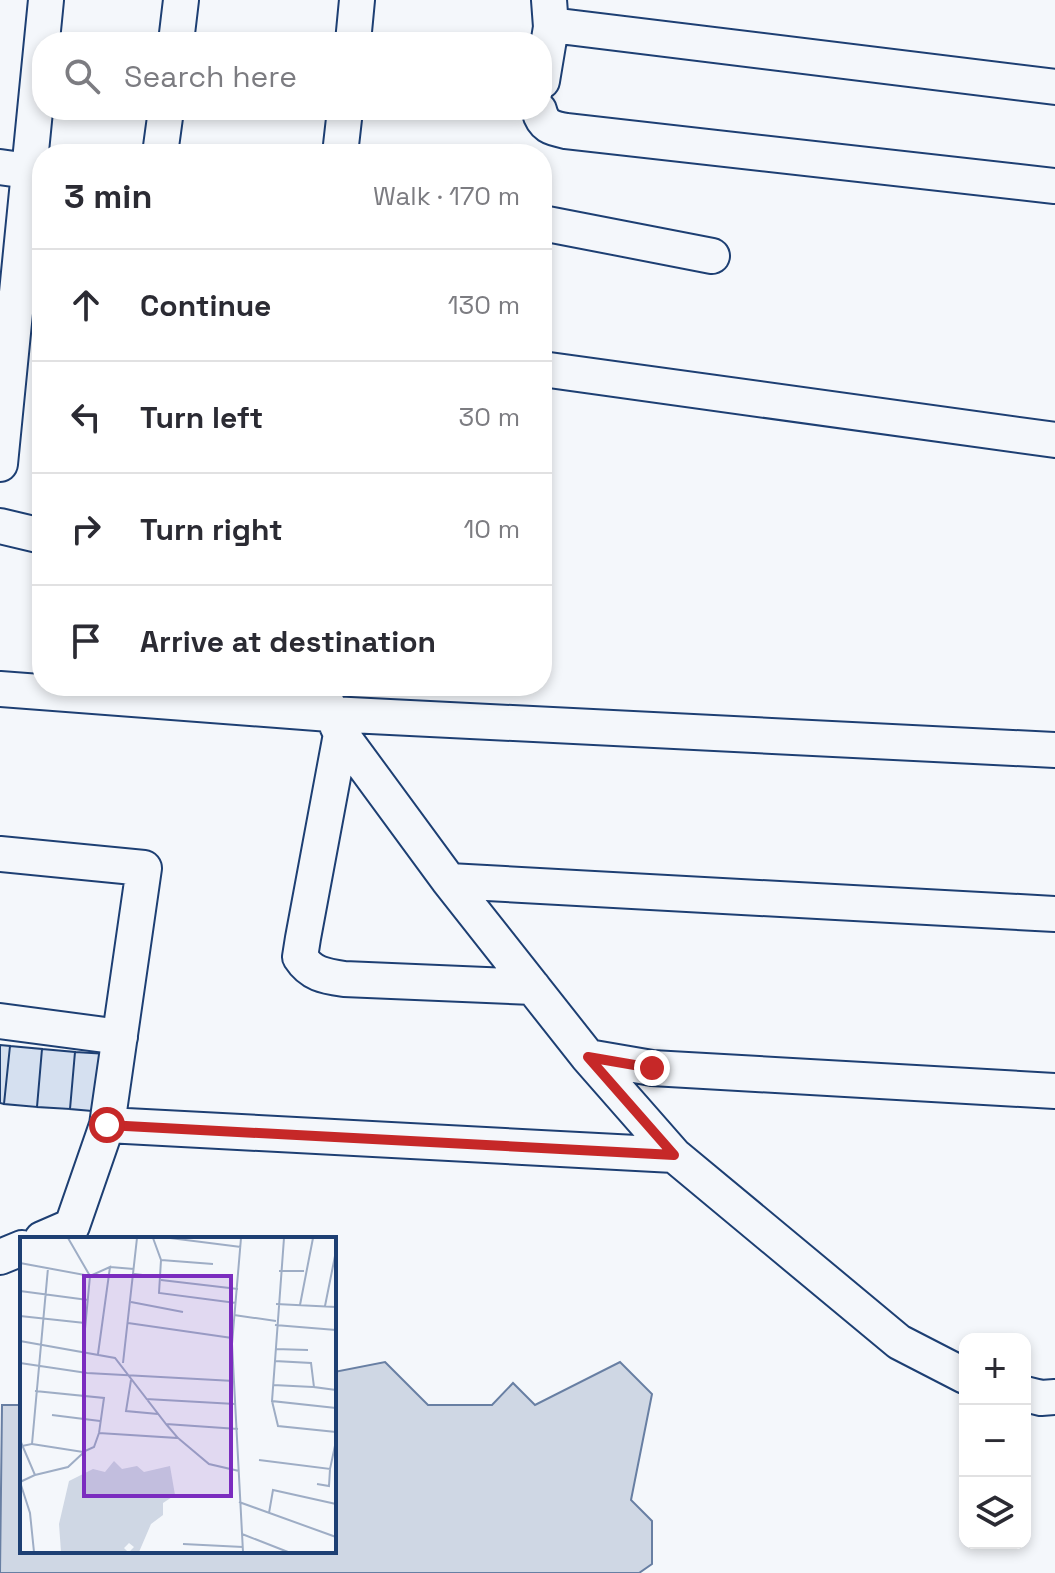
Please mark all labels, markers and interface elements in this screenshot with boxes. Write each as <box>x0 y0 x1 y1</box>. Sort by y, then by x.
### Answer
search box <box>32 32 552 120</box>
icon: search <box>60 54 104 98</box>
text: Search here <box>124 57 297 96</box>
text: 3 min <box>64 175 152 218</box>
text: Walk · 170 m <box>373 179 520 213</box>
icon: ahead <box>64 283 108 327</box>
text: Continue <box>140 286 271 325</box>
text: 130 m <box>448 288 520 322</box>
icon: left <box>64 395 108 439</box>
text: Turn left <box>140 398 263 437</box>
text: 30 m <box>459 400 520 434</box>
icon: right <box>64 507 108 551</box>
text: Turn right <box>140 510 283 549</box>
text: 10 m <box>463 512 520 546</box>
icon: arrive <box>64 619 108 663</box>
text: Arrive at destination <box>140 622 436 661</box>
route end <box>634 1050 670 1086</box>
route start <box>89 1107 125 1143</box>
inset map <box>20 1237 336 1553</box>
map controls <box>959 1333 1031 1549</box>
button: + <box>959 1333 1031 1405</box>
button: − <box>959 1405 1031 1477</box>
button: layers <box>959 1477 1031 1549</box>

